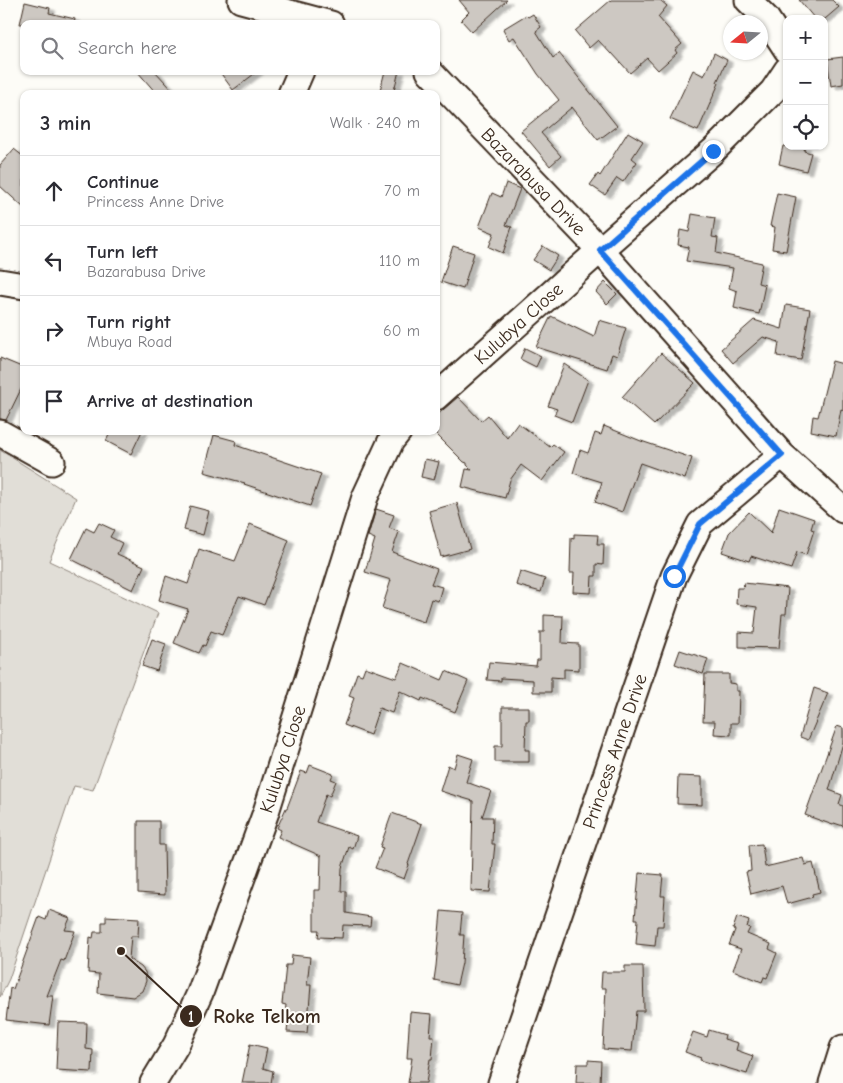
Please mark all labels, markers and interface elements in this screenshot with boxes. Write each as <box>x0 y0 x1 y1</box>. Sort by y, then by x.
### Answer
north arrow <box>723 15 768 60</box>
map controls <box>783 15 828 150</box>
button: + <box>783 15 828 60</box>
search box <box>20 20 440 75</box>
icon: search <box>38 34 66 62</box>
text: Search here <box>78 37 177 59</box>
button: − <box>783 60 828 105</box>
button: locate <box>783 105 828 150</box>
text: 3 min <box>40 111 91 135</box>
text: Walk · 240 m <box>330 114 420 132</box>
street label: Bazarabusa Drive <box>476 123 590 240</box>
route end <box>702 140 725 163</box>
text: Continue <box>87 171 159 193</box>
icon: ahead <box>40 177 68 205</box>
text: 70 m <box>384 182 420 200</box>
text: Princess Anne Drive <box>87 193 224 211</box>
text: Turn left <box>87 241 158 263</box>
icon: left <box>40 247 68 275</box>
text: 110 m <box>379 252 420 270</box>
text: Bazarabusa Drive <box>87 263 206 281</box>
street label: Kulubya Close <box>470 278 568 369</box>
text: Turn right <box>87 311 171 333</box>
icon: right <box>40 317 68 345</box>
text: 60 m <box>383 322 420 340</box>
text: Mbuya Road <box>87 333 172 351</box>
icon: arrive <box>40 387 68 415</box>
text: Arrive at destination <box>87 390 253 412</box>
route start <box>663 565 686 588</box>
street label: Princess Anne Drive <box>578 671 652 832</box>
street label: Kulubya Close <box>255 703 311 816</box>
callout: Roke Telkom <box>178 999 331 1034</box>
text: Roke Telkom <box>213 1005 321 1028</box>
text: 1 <box>188 1008 194 1026</box>

